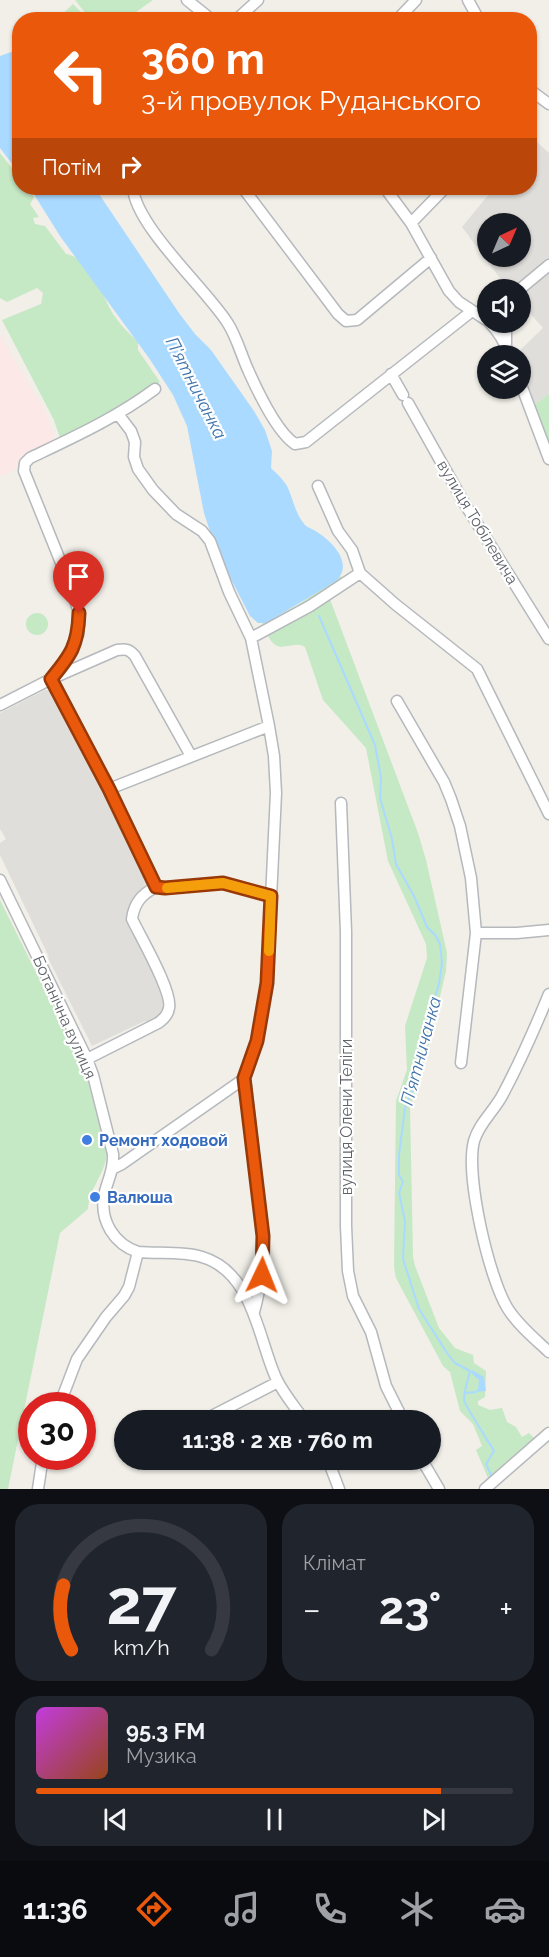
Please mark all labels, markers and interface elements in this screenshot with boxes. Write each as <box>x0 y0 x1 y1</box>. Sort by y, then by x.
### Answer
text: 360 m <box>141 35 265 84</box>
icon: left <box>42 36 120 114</box>
text: 3-й провулок Руданського <box>141 85 481 116</box>
icon: right <box>114 150 147 183</box>
text: Потім <box>42 154 102 180</box>
north arrow <box>477 213 531 267</box>
map controls <box>477 213 531 399</box>
button: sound <box>477 279 531 333</box>
water label: П'ятничанка <box>162 333 231 443</box>
button: layers <box>477 345 531 399</box>
street label: вулиця Тобілевича <box>433 457 522 588</box>
pin <box>53 551 104 613</box>
icon: arrive <box>62 560 95 593</box>
street label: Ботанічна вулиця <box>29 953 100 1082</box>
water label: П'ятничанка <box>396 994 445 1108</box>
street label: вулиця Олени Теліги <box>337 1039 356 1195</box>
place label: Ремонт ходовой <box>99 1131 228 1150</box>
marker: Ремонт ходовой <box>80 1133 94 1147</box>
place label: Валюша <box>107 1188 173 1207</box>
marker: Валюша <box>88 1190 102 1204</box>
position arrow <box>230 1243 294 1307</box>
speed limit sign: 30 <box>18 1392 96 1470</box>
text: 11:38 · 2 хв · 760 m <box>182 1427 373 1453</box>
text: Клімат <box>303 1551 366 1575</box>
text: 27 <box>106 1565 177 1639</box>
text: 23° <box>379 1582 441 1635</box>
text: − <box>303 1590 321 1629</box>
text: + <box>499 1590 513 1629</box>
text: km/h <box>113 1635 169 1660</box>
text: 95.3 FM <box>126 1718 205 1744</box>
text: Музика <box>126 1744 197 1768</box>
icon: previous <box>99 1803 132 1836</box>
icon: pause <box>258 1803 291 1836</box>
icon: next <box>417 1803 450 1836</box>
icon: directions <box>133 1888 175 1930</box>
icon: music <box>221 1888 263 1930</box>
icon: phone <box>309 1888 351 1930</box>
icon: climate <box>396 1888 438 1930</box>
icon: car <box>484 1888 526 1930</box>
text: 11:36 <box>23 1894 88 1925</box>

